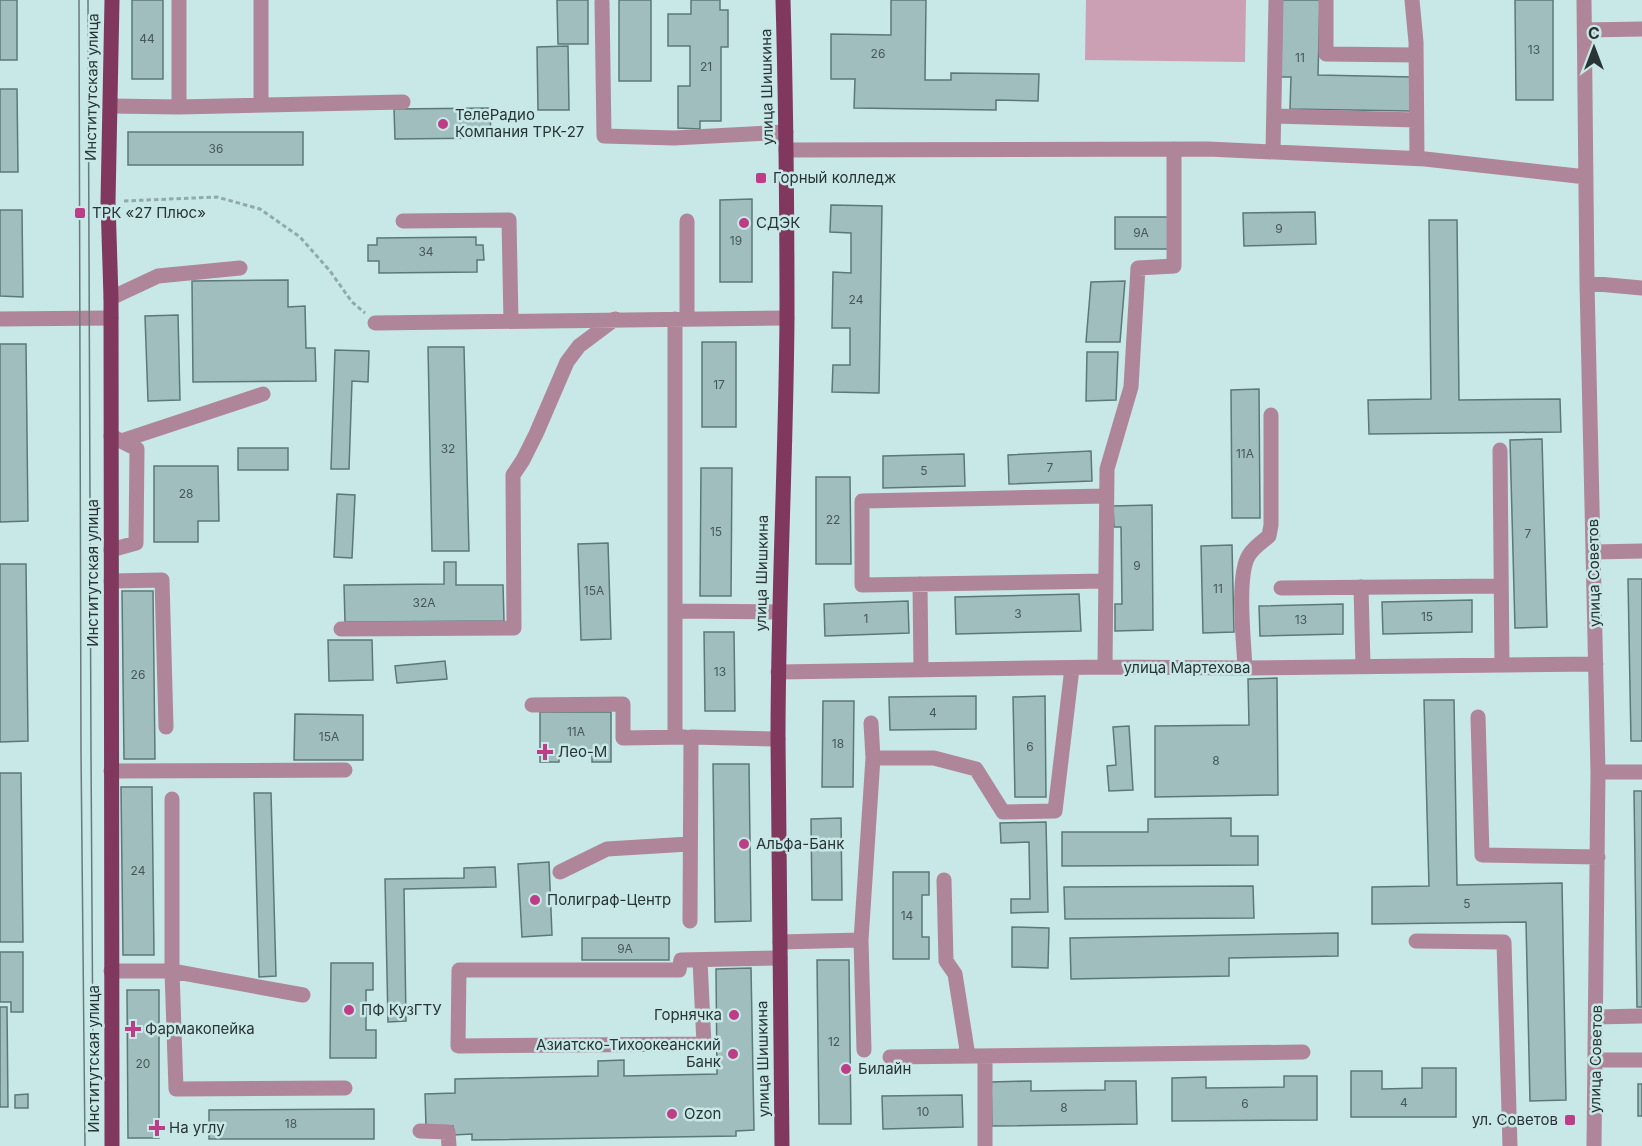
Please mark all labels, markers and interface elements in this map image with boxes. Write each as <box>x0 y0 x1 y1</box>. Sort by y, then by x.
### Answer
street label: Институтская улица <box>81 13 102 161</box>
north arrow <box>1564 18 1624 78</box>
text: С <box>1588 23 1600 43</box>
street label: улица Шишкина <box>756 28 777 146</box>
house number: 44 <box>139 31 155 46</box>
house number: 13 <box>1528 42 1540 57</box>
house number: 26 <box>871 46 885 61</box>
house number: 11 <box>1295 50 1305 65</box>
house number: 21 <box>700 59 712 74</box>
place label: ТелеРадио Компания ТРК-27 <box>455 105 584 141</box>
marker: ТелеРадио Компания ТРК-27 <box>436 117 450 131</box>
house number: 36 <box>209 141 223 156</box>
place label: Горный колледж <box>773 168 896 187</box>
marker: Горный колледж <box>754 171 768 185</box>
place label: ТРК «27 Плюс» <box>92 203 206 222</box>
marker: ТРК «27 Плюс» <box>73 206 87 220</box>
place label: СДЭК <box>756 213 800 232</box>
marker: СДЭК <box>737 216 751 230</box>
house number: 9 <box>1275 221 1283 236</box>
house number: 9А <box>1133 225 1149 240</box>
house number: 19 <box>730 233 742 248</box>
house number: 34 <box>418 244 434 259</box>
house number: 24 <box>849 292 864 307</box>
house number: 17 <box>713 377 725 392</box>
house number: 32 <box>441 441 455 456</box>
house number: 11А <box>1236 446 1254 461</box>
house number: 7 <box>1047 460 1054 475</box>
house number: 5 <box>920 463 928 478</box>
house number: 28 <box>179 486 193 501</box>
street label: Институтская улица <box>83 499 102 647</box>
house number: 22 <box>826 512 840 527</box>
street label: улица Шишкина <box>751 514 772 632</box>
street label: улица Советов <box>1583 519 1604 627</box>
house number: 15 <box>710 524 722 539</box>
house number: 7 <box>1525 526 1532 541</box>
house number: 9 <box>1133 558 1141 573</box>
house number: 11 <box>1213 581 1223 596</box>
house number: 15А <box>584 583 604 598</box>
house number: 32А <box>412 595 436 610</box>
house number: 3 <box>1014 606 1022 621</box>
house number: 15 <box>1421 609 1433 624</box>
house number: 1 <box>864 611 868 626</box>
house number: 13 <box>1295 612 1307 627</box>
street label: улица Мартехова <box>1124 658 1250 677</box>
house number: 13 <box>714 664 726 679</box>
house number: 26 <box>131 667 145 682</box>
house number: 4 <box>929 705 937 720</box>
house number: 11А <box>567 724 585 739</box>
house number: 15А <box>319 729 339 744</box>
house number: 18 <box>832 736 844 751</box>
house number: 6 <box>1026 739 1034 754</box>
place label: Лео-М <box>558 742 607 761</box>
marker: Лео-М <box>536 743 554 761</box>
house number: 8 <box>1212 753 1220 768</box>
place label: Альфа-Банк <box>756 834 844 853</box>
marker: Альфа-Банк <box>737 837 751 851</box>
house number: 24 <box>131 863 146 878</box>
place label: Полиграф-Центр <box>547 890 671 909</box>
marker: Полиграф-Центр <box>528 893 542 907</box>
house number: 5 <box>1463 896 1471 911</box>
house number: 14 <box>901 908 914 923</box>
house number: 9А <box>617 941 633 956</box>
street label: Институтская улица <box>84 985 103 1133</box>
place label: ПФ КузГТУ <box>361 1000 442 1019</box>
street label: улица Шишкина <box>752 1000 773 1118</box>
marker: ПФ КузГТУ <box>342 1003 356 1017</box>
place label: Горнячка <box>654 1005 722 1024</box>
street label: улица Советов <box>1585 1005 1606 1113</box>
marker: Горнячка <box>727 1008 741 1022</box>
place label: Фармакопейка <box>145 1019 255 1038</box>
marker: Фармакопейка <box>126 1022 140 1036</box>
house number: 12 <box>828 1034 840 1049</box>
place label: Азиатско-Тихоокеанский Банк <box>536 1035 721 1071</box>
marker: Азиатско-Тихоокеанский Банк <box>726 1047 740 1061</box>
house number: 20 <box>136 1056 150 1071</box>
place label: Билайн <box>858 1059 911 1078</box>
marker: Билайн <box>839 1062 853 1076</box>
house number: 4 <box>1400 1095 1408 1110</box>
house number: 6 <box>1241 1096 1249 1111</box>
house number: 8 <box>1060 1100 1068 1115</box>
place label: Ozon <box>684 1104 721 1123</box>
house number: 10 <box>917 1104 929 1119</box>
marker: Ozon <box>665 1107 679 1121</box>
place label: ул. Советов <box>1472 1110 1558 1129</box>
marker: ул. Советов <box>1563 1113 1577 1127</box>
house number: 18 <box>285 1116 297 1131</box>
place label: На углу <box>169 1118 225 1137</box>
marker: На углу <box>150 1121 164 1135</box>

